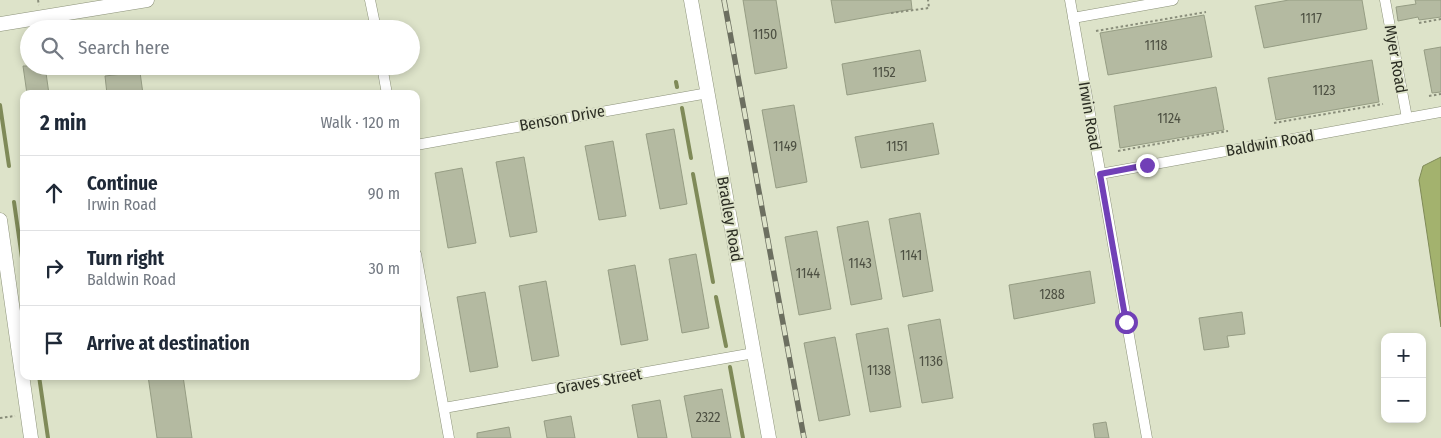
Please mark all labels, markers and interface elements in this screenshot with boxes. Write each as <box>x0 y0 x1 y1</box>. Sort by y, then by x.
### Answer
house number: 1117 <box>1300 10 1322 27</box>
search box <box>20 20 420 75</box>
street label: Myer Road <box>1381 23 1411 95</box>
house number: 1150 <box>753 26 777 43</box>
icon: search <box>38 34 66 62</box>
text: Search here <box>78 36 170 59</box>
house number: 1118 <box>1145 37 1168 54</box>
house number: 1152 <box>872 64 896 81</box>
street label: Irwin Road <box>1075 80 1105 152</box>
house number: 1123 <box>1312 82 1336 99</box>
street label: Benson Drive <box>518 101 606 135</box>
text: 2 min <box>40 110 87 136</box>
house number: 1124 <box>1157 110 1181 127</box>
text: Walk · 120 m <box>321 113 400 132</box>
street label: Baldwin Road <box>1225 126 1315 160</box>
house number: 1149 <box>773 138 797 155</box>
house number: 1151 <box>886 138 908 155</box>
route end <box>1136 154 1159 177</box>
text: Continue <box>87 172 158 195</box>
street label: Bradley Road <box>713 175 747 263</box>
icon: ahead <box>40 179 68 207</box>
text: 90 m <box>368 184 400 203</box>
text: Irwin Road <box>87 195 157 214</box>
text: Turn right <box>87 247 164 270</box>
house number: 1141 <box>900 247 922 264</box>
icon: right <box>40 254 68 282</box>
house number: 1143 <box>848 255 872 272</box>
text: 30 m <box>368 259 400 278</box>
house number: 1144 <box>796 265 820 282</box>
text: Baldwin Road <box>87 270 176 289</box>
house number: 1288 <box>1039 286 1065 303</box>
route start <box>1115 311 1138 334</box>
icon: arrive <box>40 329 68 357</box>
text: Arrive at destination <box>87 332 250 355</box>
map controls <box>1381 333 1426 423</box>
button: + <box>1381 333 1426 378</box>
house number: 1136 <box>919 353 943 370</box>
house number: 1138 <box>867 362 891 379</box>
street label: Graves Street <box>555 364 644 398</box>
button: − <box>1381 378 1426 423</box>
house number: 2322 <box>696 409 720 426</box>

